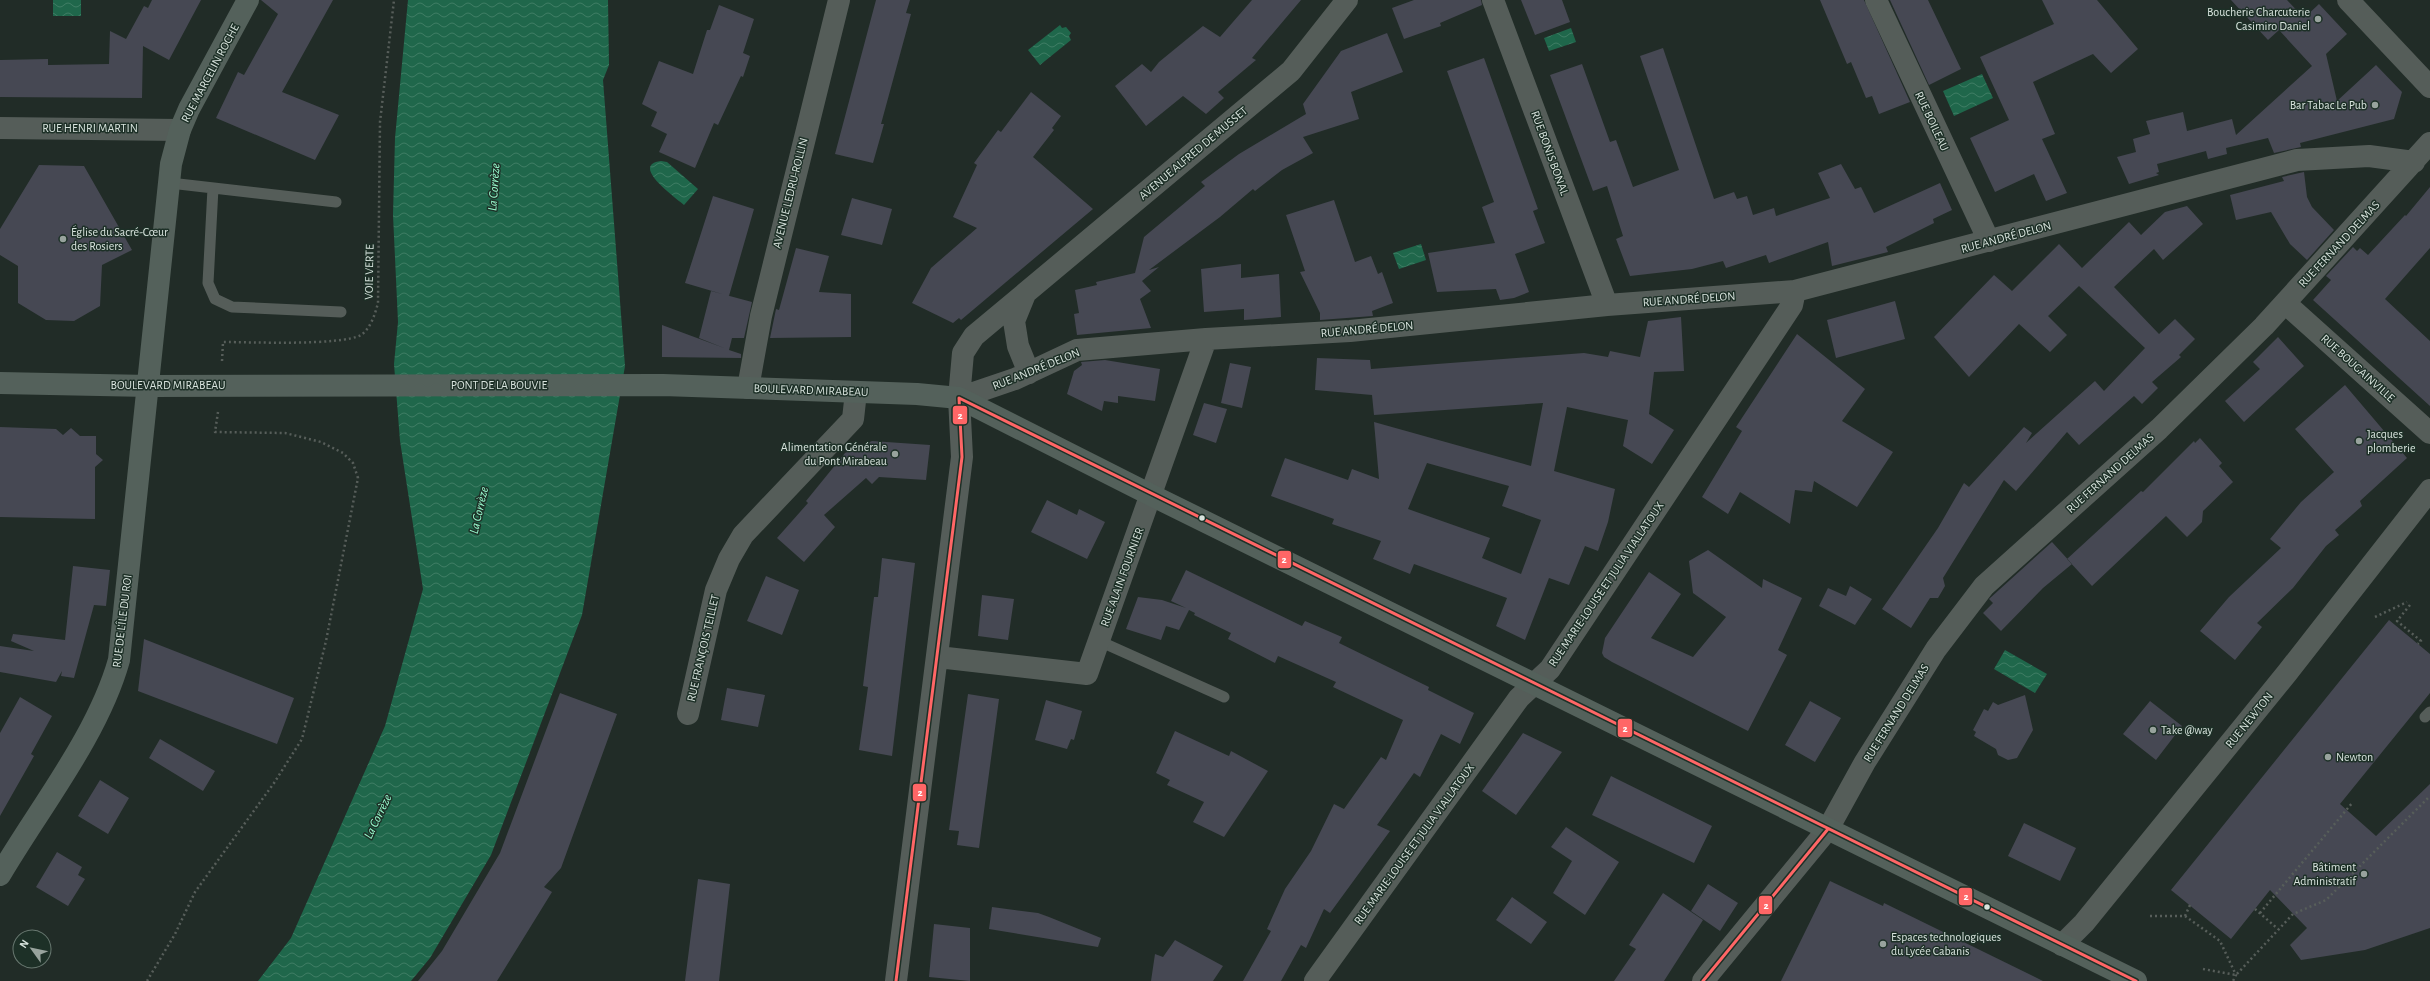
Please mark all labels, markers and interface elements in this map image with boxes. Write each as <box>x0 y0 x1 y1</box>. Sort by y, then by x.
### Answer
place label: Boucherie Charcuterie Casimiro Daniel <box>2207 6 2310 32</box>
marker: Boucherie Charcuterie Casimiro Daniel <box>2313 14 2323 24</box>
street label: RUE MARCELIN ROCHE <box>179 22 241 124</box>
street label: RUE BOILEAU <box>1913 89 1951 153</box>
place label: Bar Tabac Le Pub <box>2290 99 2367 111</box>
marker: Bar Tabac Le Pub <box>2370 100 2380 110</box>
street label: AVENUE ALFRED DE MUSSET <box>1136 104 1250 202</box>
street label: RUE BONIS BONAL <box>1529 109 1571 197</box>
street label: RUE HENRI MARTIN <box>42 122 138 134</box>
street label: AVENUE LEDRU-ROLLIN <box>770 136 810 250</box>
water label: La Corrèze <box>486 163 503 211</box>
street label: RUE FERNAND DELMAS <box>2296 198 2382 289</box>
street label: RUE ANDRÉ DELON <box>1959 218 2052 255</box>
place label: Église du Sacré-Cœur des Rosiers <box>71 225 168 252</box>
marker: Église du Sacré-Cœur des Rosiers <box>58 234 68 244</box>
street label: VOIE VERTE <box>363 244 375 300</box>
street label: RUE ANDRÉ DELON <box>1642 289 1736 308</box>
street label: RUE ANDRÉ DELON <box>1320 318 1414 339</box>
street label: RUE BOUGAINVILLE <box>2319 332 2397 404</box>
street label: RUE ANDRÉ DELON <box>990 345 1081 392</box>
street label: BOULEVARD MIRABEAU <box>111 379 225 391</box>
street label: PONT DE LA BOUVIE <box>451 379 547 391</box>
street label: BOULEVARD MIRABEAU <box>753 382 869 398</box>
line badge: 2 <box>952 405 968 425</box>
text: 2 <box>957 410 963 421</box>
place label: Jacques plomberie <box>2367 428 2415 454</box>
street label: RUE FERNAND DELMAS <box>2064 431 2156 515</box>
marker: Jacques plomberie <box>2354 436 2364 446</box>
place label: Alimentation Générale du Pont Mirabeau <box>781 441 887 467</box>
marker: Alimentation Générale du Pont Mirabeau <box>890 449 900 459</box>
water label: La Corrèze <box>468 486 491 535</box>
street label: RUE MARIE-LOUISE ET JULIA VIALLATOUX <box>1546 499 1666 669</box>
unlabelled marker <box>1197 513 1207 523</box>
street label: RUE ALAIN FOURNIER <box>1098 525 1146 628</box>
line badge: 2 <box>1277 550 1292 569</box>
text: 2 <box>1281 554 1287 565</box>
street label: RUE DE L'ÎLE DU ROI <box>109 574 134 668</box>
street label: RUE FRANÇOIS TEILLET <box>685 593 721 703</box>
street label: RUE FERNAND DELMAS <box>1861 662 1931 764</box>
street label: RUE NEWTON <box>2223 690 2275 750</box>
line badge: 2 <box>1617 718 1633 738</box>
text: 2 <box>1622 723 1628 734</box>
place label: Take @way <box>2161 724 2213 737</box>
marker: Take @way <box>2148 725 2158 735</box>
place label: Newton <box>2336 751 2373 763</box>
marker: Newton <box>2323 752 2333 762</box>
street label: RUE MARIE-LOUISE ET JULIA VIALLATOUX <box>1352 761 1476 927</box>
line badge: 2 <box>912 783 927 802</box>
text: 2 <box>917 787 923 798</box>
water label: La Corrèze <box>362 792 395 841</box>
place label: Bâtiment Administratif <box>2294 861 2357 887</box>
marker: Bâtiment Administratif <box>2359 869 2369 879</box>
line badge: 2 <box>1958 887 1973 906</box>
text: 2 <box>1963 891 1969 902</box>
line badge: 2 <box>1758 895 1773 915</box>
text: 2 <box>1763 900 1769 911</box>
unlabelled marker <box>1982 902 1992 912</box>
north arrow <box>12 929 52 969</box>
place label: Espaces technologiques du Lycée Cabanis <box>1891 931 2001 958</box>
text: N <box>17 938 31 950</box>
marker: Espaces technologiques du Lycée Cabanis <box>1878 939 1888 949</box>

